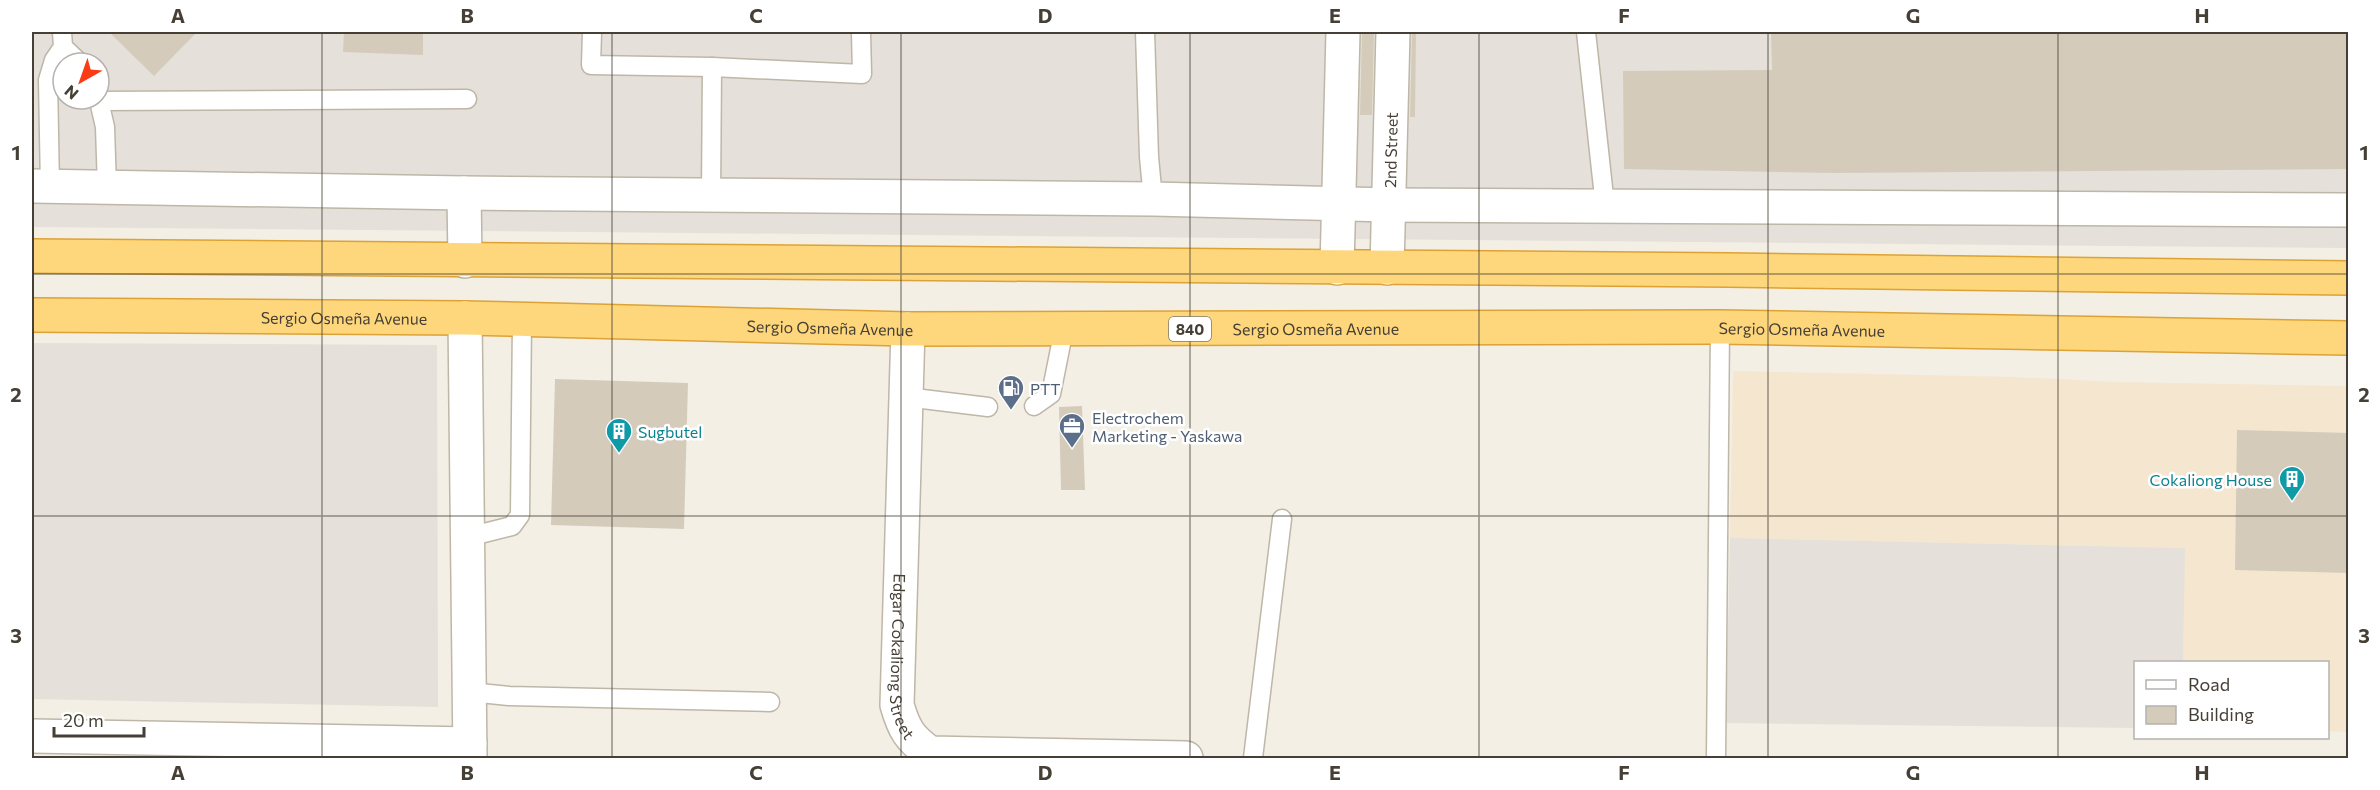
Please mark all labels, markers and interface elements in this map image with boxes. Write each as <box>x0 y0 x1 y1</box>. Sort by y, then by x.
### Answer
text: A <box>171 3 185 27</box>
text: B <box>460 3 474 27</box>
text: C <box>749 3 763 27</box>
text: D <box>1038 3 1052 27</box>
text: E <box>1329 3 1341 27</box>
text: F <box>1618 3 1630 27</box>
text: G <box>1906 3 1920 27</box>
text: H <box>2195 3 2210 27</box>
north arrow <box>51 51 111 111</box>
text: N <box>60 82 82 104</box>
street label: 2nd Street <box>1380 112 1400 188</box>
text: 1 <box>11 140 21 164</box>
text: 1 <box>2359 140 2369 164</box>
street label: Sergio Osmeña Avenue <box>261 307 427 327</box>
street label: Sergio Osmeña Avenue <box>746 315 913 339</box>
road number: 840 <box>1169 317 1211 341</box>
street label: Sergio Osmeña Avenue <box>1718 317 1885 339</box>
street label: Sergio Osmeña Avenue <box>1233 318 1399 338</box>
fuel station icon: PTT <box>996 373 1026 411</box>
place label: PTT <box>1030 379 1061 398</box>
text: 2 <box>10 382 22 406</box>
text: 2 <box>2358 382 2370 406</box>
place label: Electrochem Marketing - Yaskawa <box>1092 408 1242 445</box>
office icon: Electrochem Marketing - Yaskawa <box>1057 411 1087 449</box>
building icon: Sugbutel <box>604 416 634 454</box>
place label: Sugbutel <box>638 422 702 441</box>
building icon: Cokaliong House <box>2277 464 2307 502</box>
place label: Cokaliong House <box>2150 470 2272 489</box>
street label: Edgar Cokaliong Street <box>888 573 919 743</box>
text: 3 <box>10 623 22 647</box>
text: 3 <box>2358 623 2370 647</box>
legend <box>2134 661 2329 739</box>
text: Road <box>2188 673 2230 695</box>
scale bar <box>54 700 144 738</box>
text: Building <box>2188 703 2254 725</box>
text: 20 m <box>63 709 104 731</box>
text: A <box>171 760 185 784</box>
text: B <box>460 760 474 784</box>
text: C <box>749 760 763 784</box>
text: D <box>1038 760 1052 784</box>
text: E <box>1329 760 1341 784</box>
text: F <box>1618 760 1630 784</box>
text: G <box>1906 760 1920 784</box>
text: H <box>2195 760 2210 784</box>

